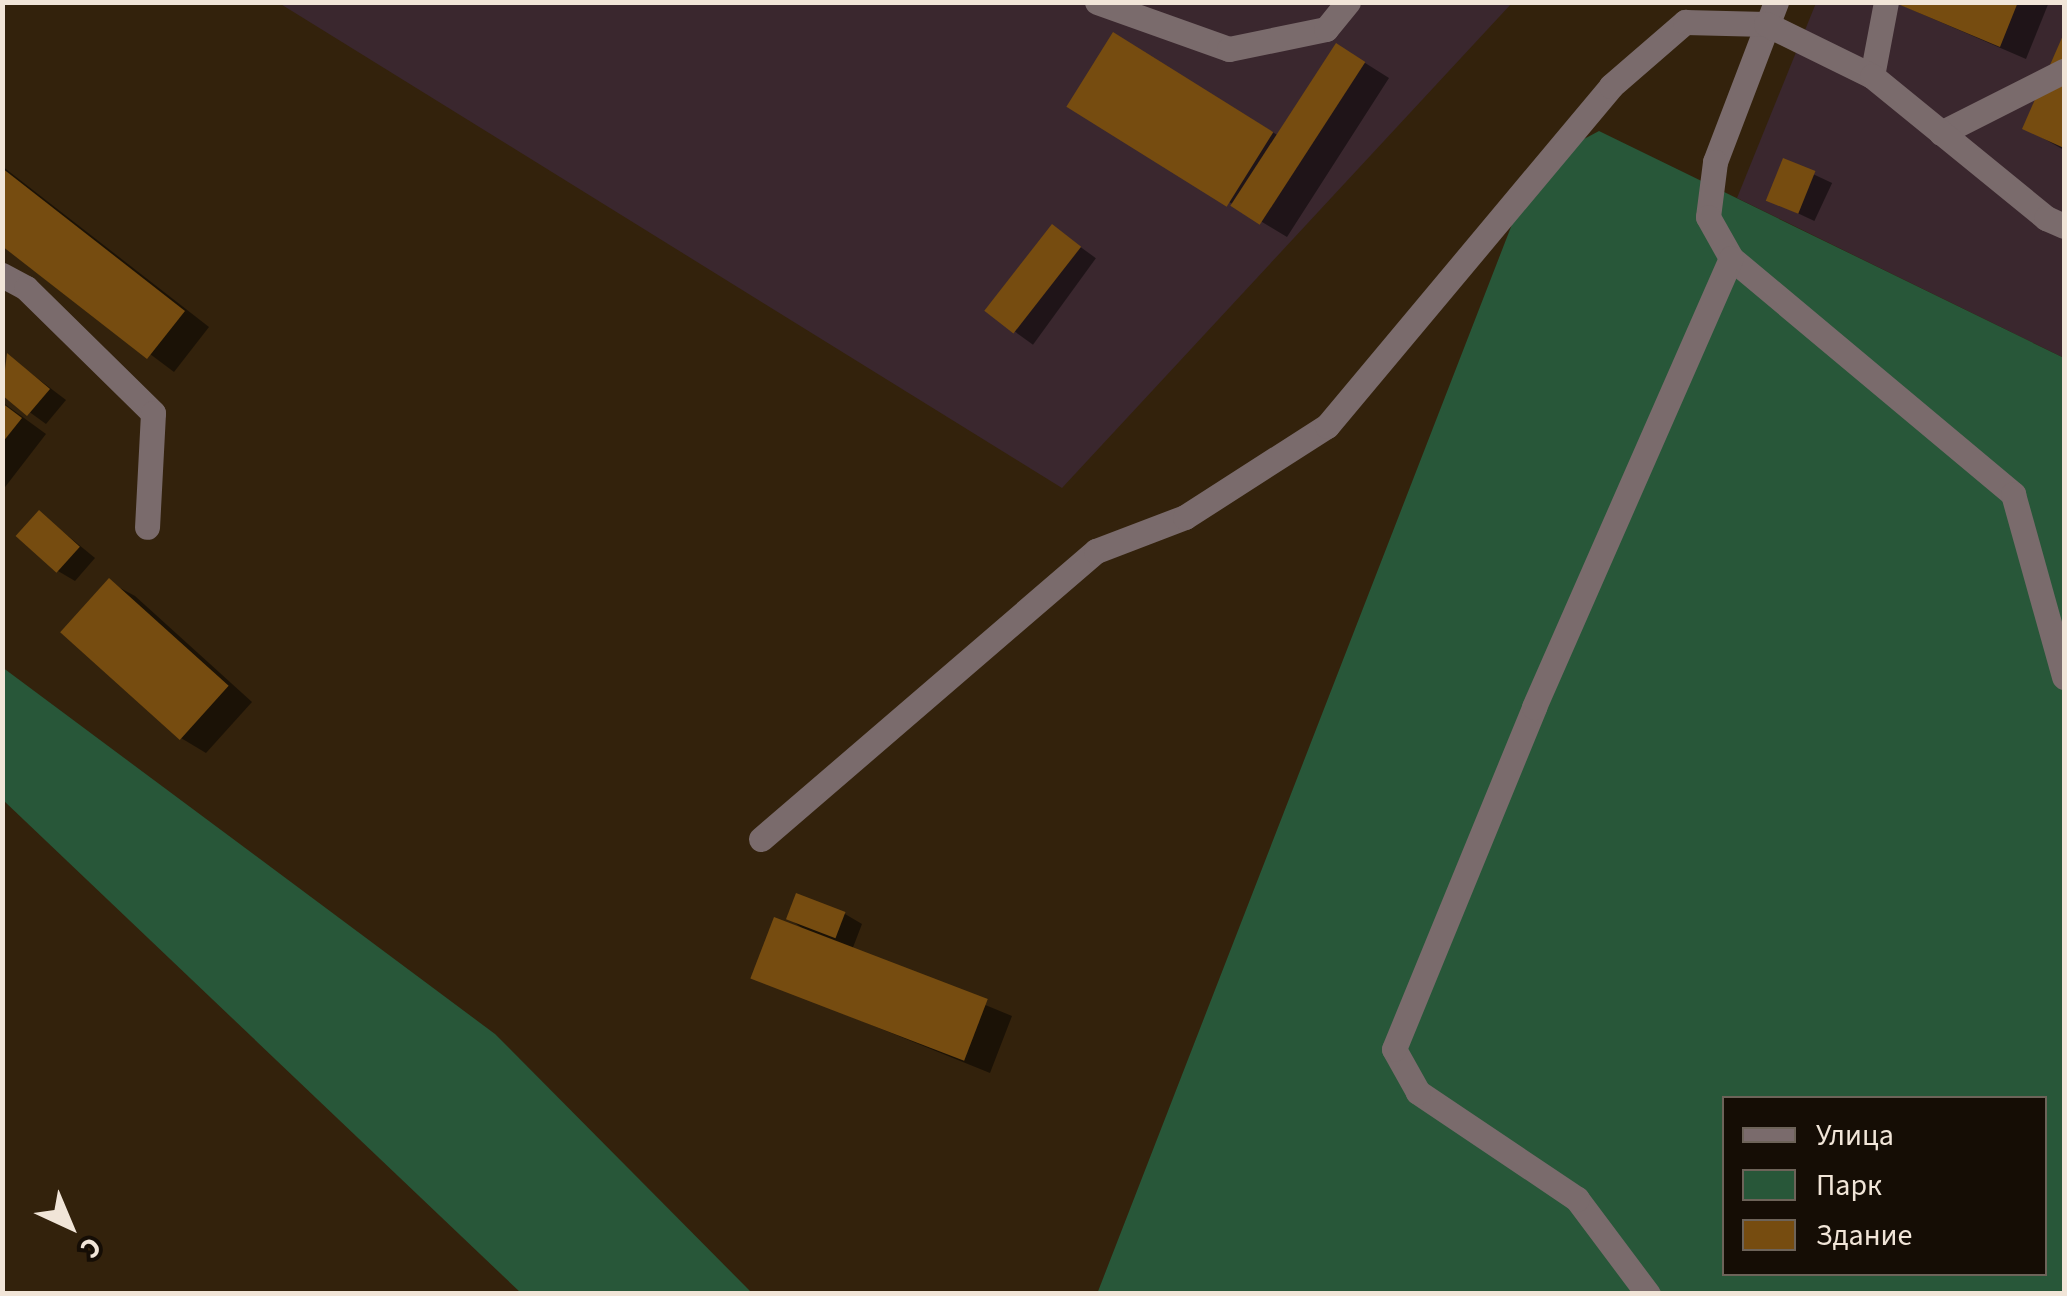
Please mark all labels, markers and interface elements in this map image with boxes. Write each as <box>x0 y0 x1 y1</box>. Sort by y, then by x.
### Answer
legend <box>1722 1096 2047 1276</box>
text: Улица <box>1816 1114 1894 1157</box>
text: Парк <box>1816 1164 1882 1207</box>
north arrow <box>20 1176 120 1276</box>
text: Здание <box>1816 1214 1912 1257</box>
text: С <box>71 1228 111 1268</box>

